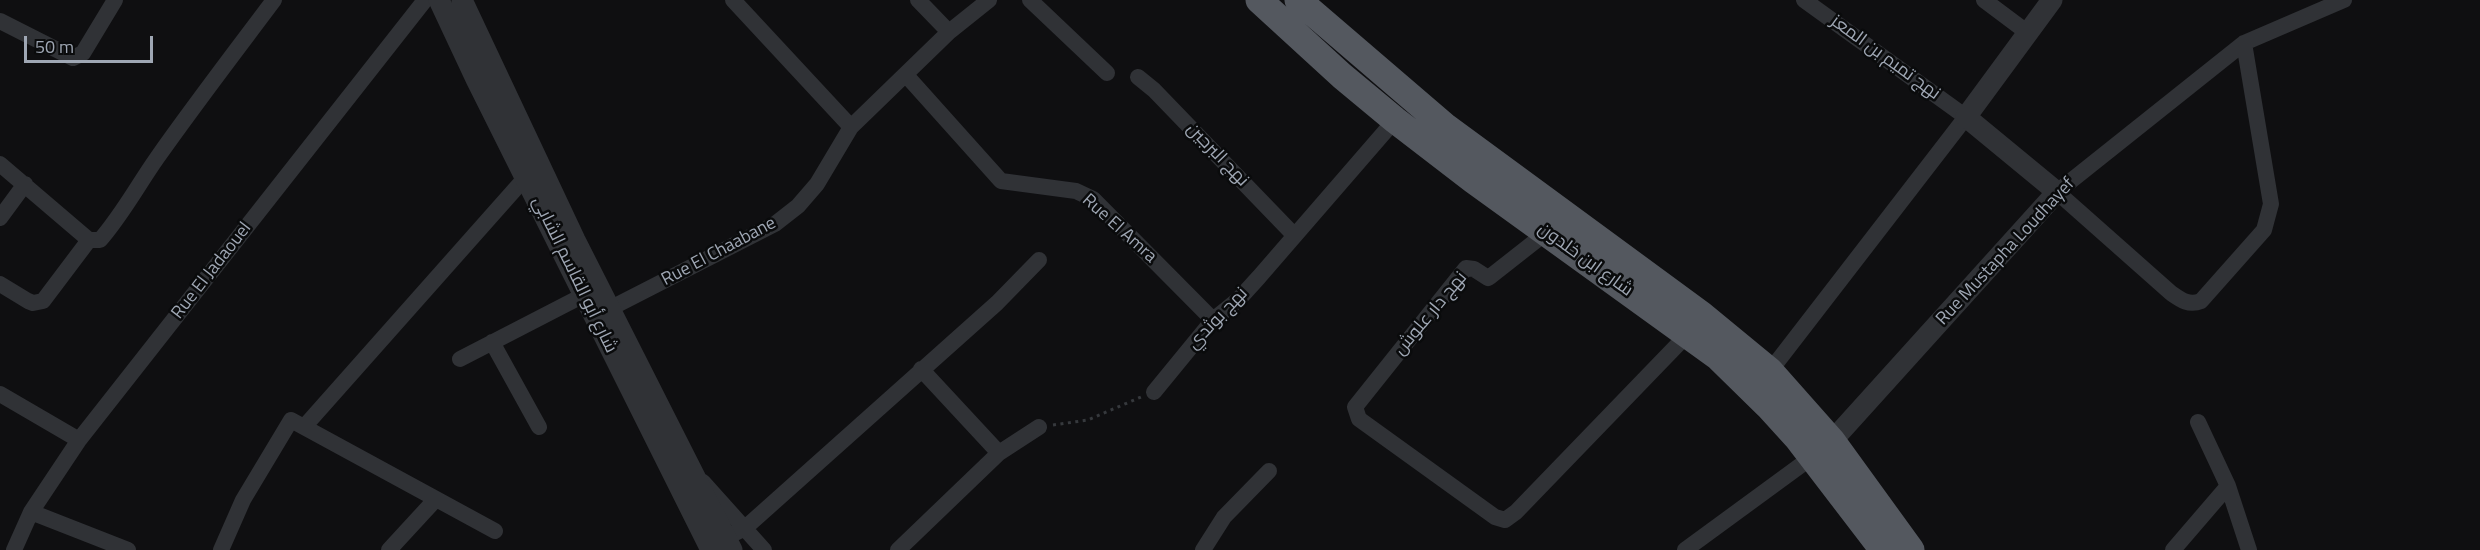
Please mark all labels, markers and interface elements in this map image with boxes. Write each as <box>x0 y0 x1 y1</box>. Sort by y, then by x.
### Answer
street label: نهج تميم بن المعز <box>1826 11 1944 105</box>
scale bar <box>27 24 156 62</box>
text: 50 m <box>35 33 74 60</box>
street label: نهج البرجين <box>1181 119 1253 191</box>
street label: Rue Mustapha Loudhayef <box>1932 174 2080 330</box>
street label: Rue El Amra <box>1077 190 1161 268</box>
street label: شارع أبو القاسم الشابي <box>527 193 621 357</box>
street label: Rue El Chaabane <box>658 213 780 291</box>
street label: Rue El Jadaouel <box>168 218 256 324</box>
street label: شارع ابن خلدون <box>1533 218 1637 302</box>
street label: نهج دار علوش <box>1390 268 1472 360</box>
street label: نهج بوثدي <box>1183 284 1253 354</box>

